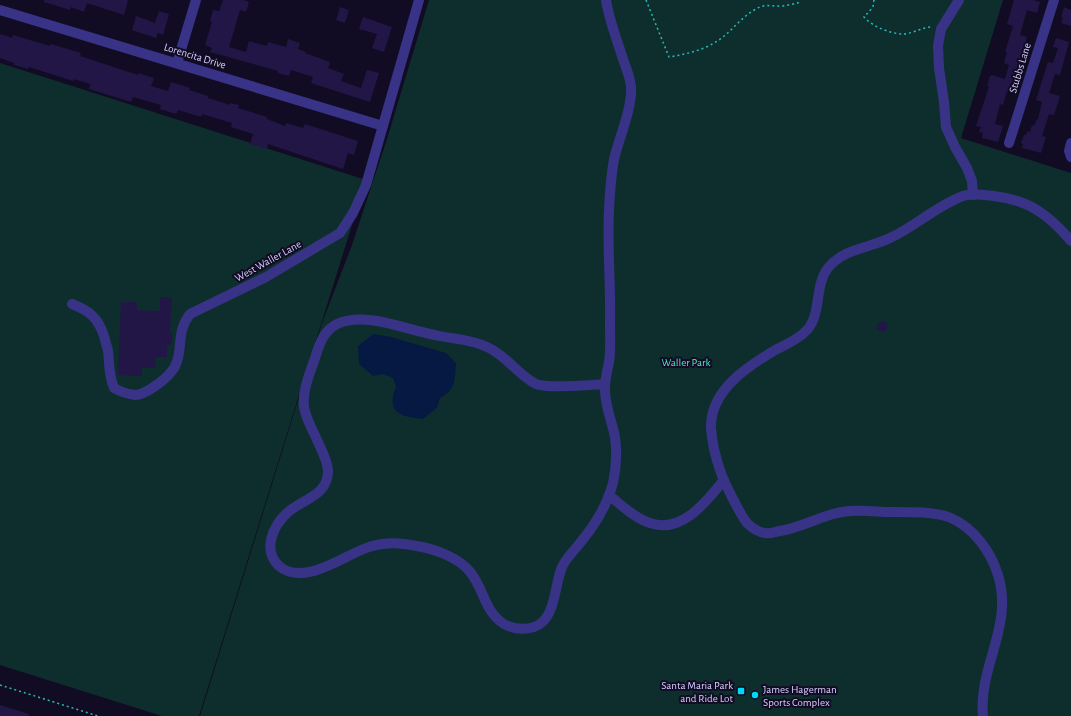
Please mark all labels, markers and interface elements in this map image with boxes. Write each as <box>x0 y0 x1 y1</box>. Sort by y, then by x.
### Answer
street label: Lorencita Drive <box>163 41 227 71</box>
street label: Stubbs Lane <box>1007 42 1033 94</box>
street label: West Waller Lane <box>233 238 303 284</box>
park label: Waller Park <box>661 357 711 368</box>
place label: Santa Maria Park and Ride Lot <box>661 680 733 704</box>
place label: James Hagerman Sports Complex <box>763 684 837 708</box>
marker: Santa Maria Park and Ride Lot <box>736 686 746 696</box>
marker: James Hagerman Sports Complex <box>750 690 760 700</box>

